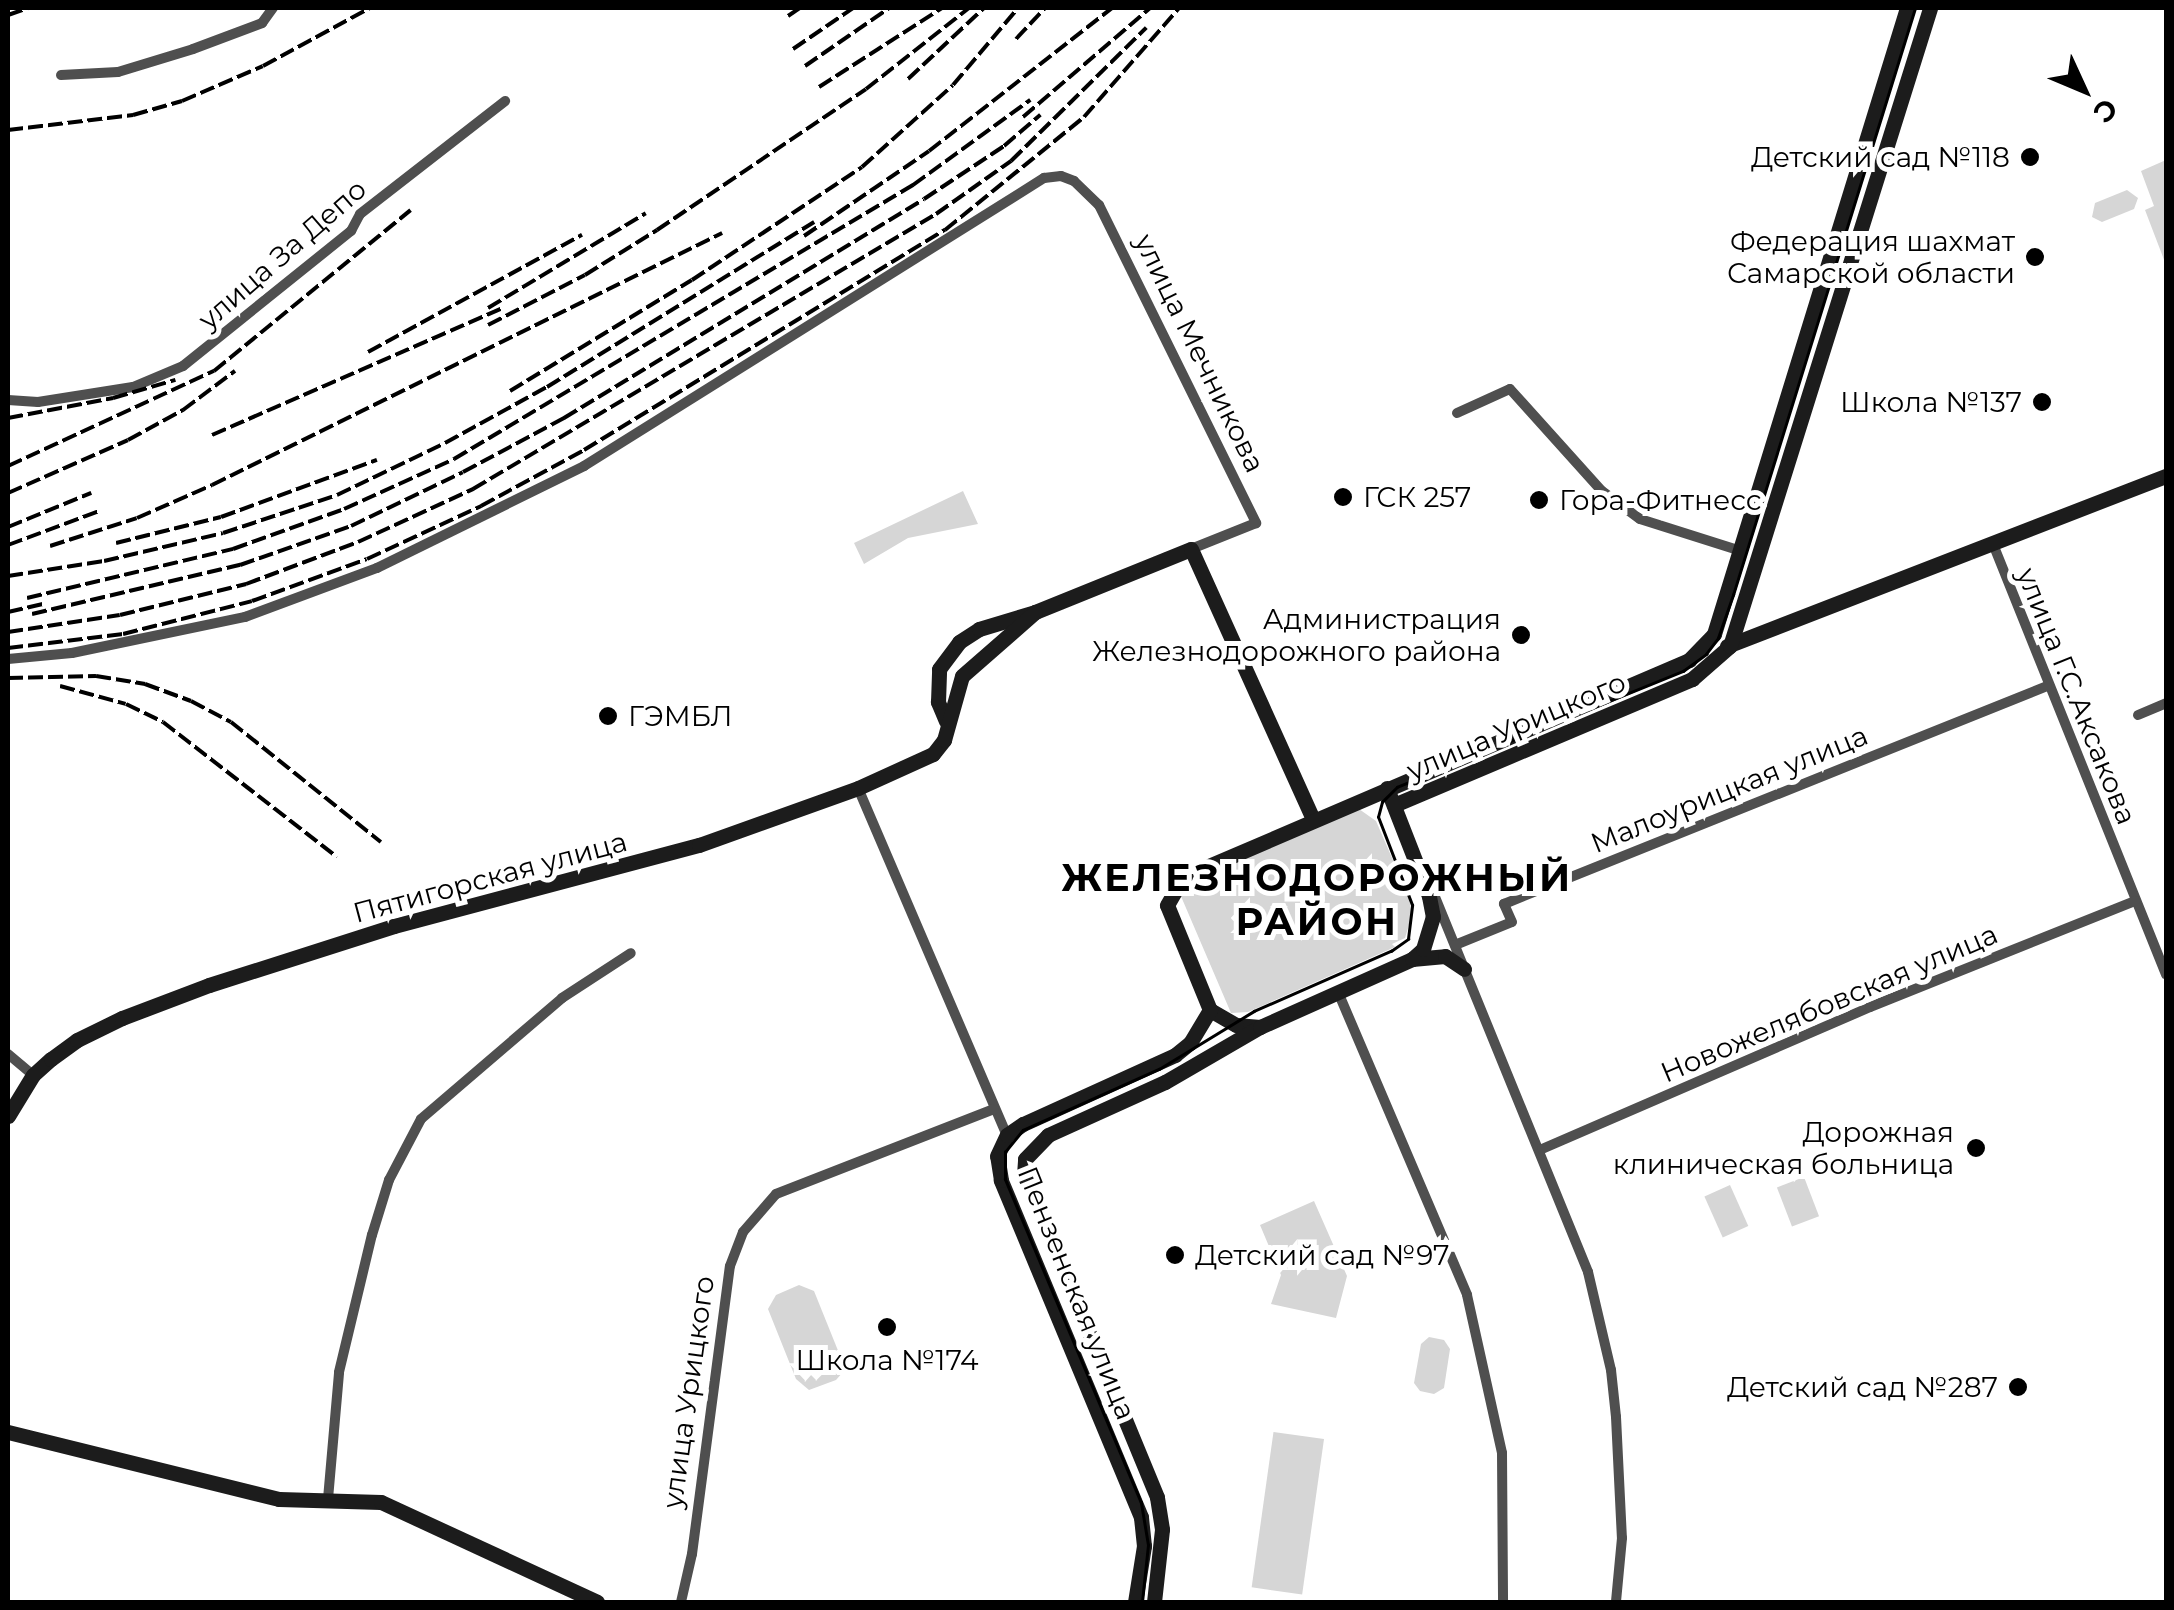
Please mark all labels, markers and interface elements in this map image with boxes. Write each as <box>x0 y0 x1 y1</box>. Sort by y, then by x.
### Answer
north arrow <box>2034 40 2134 140</box>
text: С <box>2086 92 2125 130</box>
place label: Детский сад №118 <box>1751 140 2010 174</box>
marker: Детский сад №118 <box>2019 146 2041 168</box>
street label: улица За Депо <box>191 172 373 336</box>
place label: Федерация шахмат Самарской области <box>1727 224 2015 290</box>
street label: улица Мечникова <box>1128 228 1272 478</box>
marker: Федерация шахмат Самарской области <box>2024 246 2046 268</box>
place label: Школа №137 <box>1840 385 2022 419</box>
marker: Школа №137 <box>2031 391 2053 413</box>
place label: ГСК 257 <box>1363 480 1471 514</box>
place label: Гора-Фитнесс <box>1559 483 1761 517</box>
marker: ГСК 257 <box>1332 486 1354 508</box>
marker: Гора-Фитнесс <box>1528 489 1550 511</box>
street label: улица Г.С.Аксакова <box>2010 563 2144 829</box>
place label: Администрация Железнодорожного района <box>1092 602 1501 668</box>
marker: Администрация Железнодорожного района <box>1510 624 1532 646</box>
street label: улица Урицкого <box>1402 665 1630 787</box>
place label: ГЭМБЛ <box>628 699 733 733</box>
marker: ГЭМБЛ <box>597 705 619 727</box>
street label: Малоурицкая улица <box>1586 718 1872 860</box>
street label: Пятигорская улица <box>349 824 631 930</box>
district label: ЖЕЛЕЗНОДОРОЖНЫЙ РАЙОН <box>1061 855 1573 944</box>
street label: Новожелябовская улица <box>1656 917 2002 1089</box>
place label: Дорожная клиническая больница <box>1613 1115 1954 1181</box>
marker: Дорожная клиническая больница <box>1963 1135 1989 1161</box>
street label: Пензенская улица <box>1011 1161 1143 1425</box>
place label: Детский сад №97 <box>1195 1238 1450 1272</box>
marker: Детский сад №97 <box>1164 1244 1186 1266</box>
street label: улица Урицкого <box>655 1274 721 1510</box>
marker: Школа №174 <box>876 1316 898 1338</box>
place label: Школа №174 <box>795 1343 979 1377</box>
place label: Детский сад №287 <box>1727 1370 1998 1404</box>
marker: Детский сад №287 <box>2007 1376 2029 1398</box>

